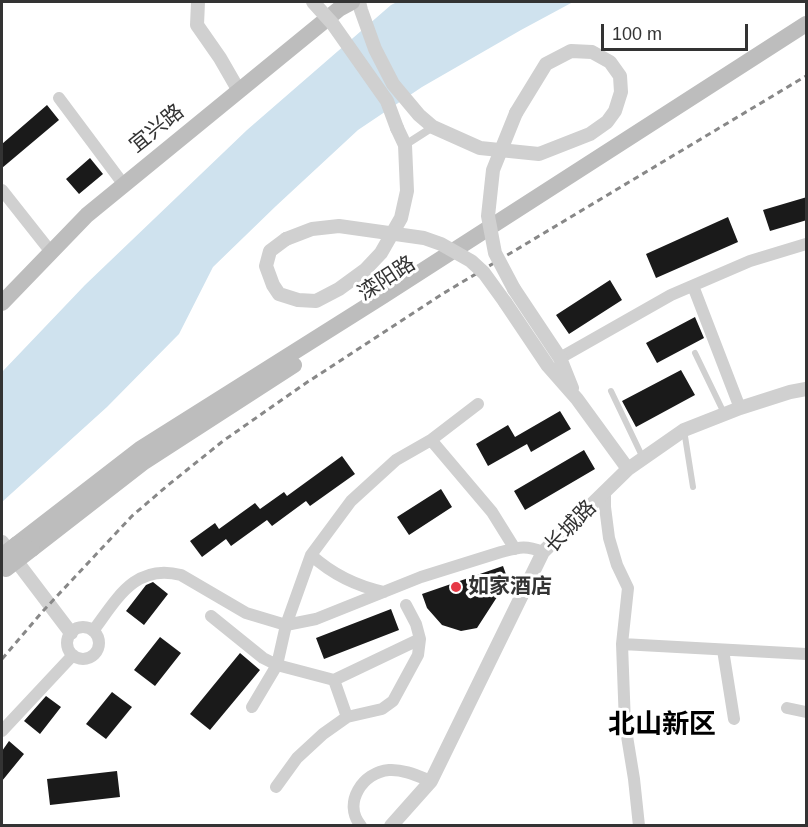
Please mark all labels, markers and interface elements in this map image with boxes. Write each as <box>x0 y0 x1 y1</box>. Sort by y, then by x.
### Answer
scale bar <box>604 12 751 50</box>
text: 100 m <box>612 24 662 44</box>
street label: 宜兴路 <box>125 99 189 159</box>
street label: 滦阳路 <box>354 251 420 307</box>
street label: 长城路 <box>540 496 602 558</box>
place label: 如家酒店 <box>468 574 552 600</box>
marker: 如家酒店 <box>449 580 463 594</box>
district label: 北山新区 <box>608 710 716 742</box>

